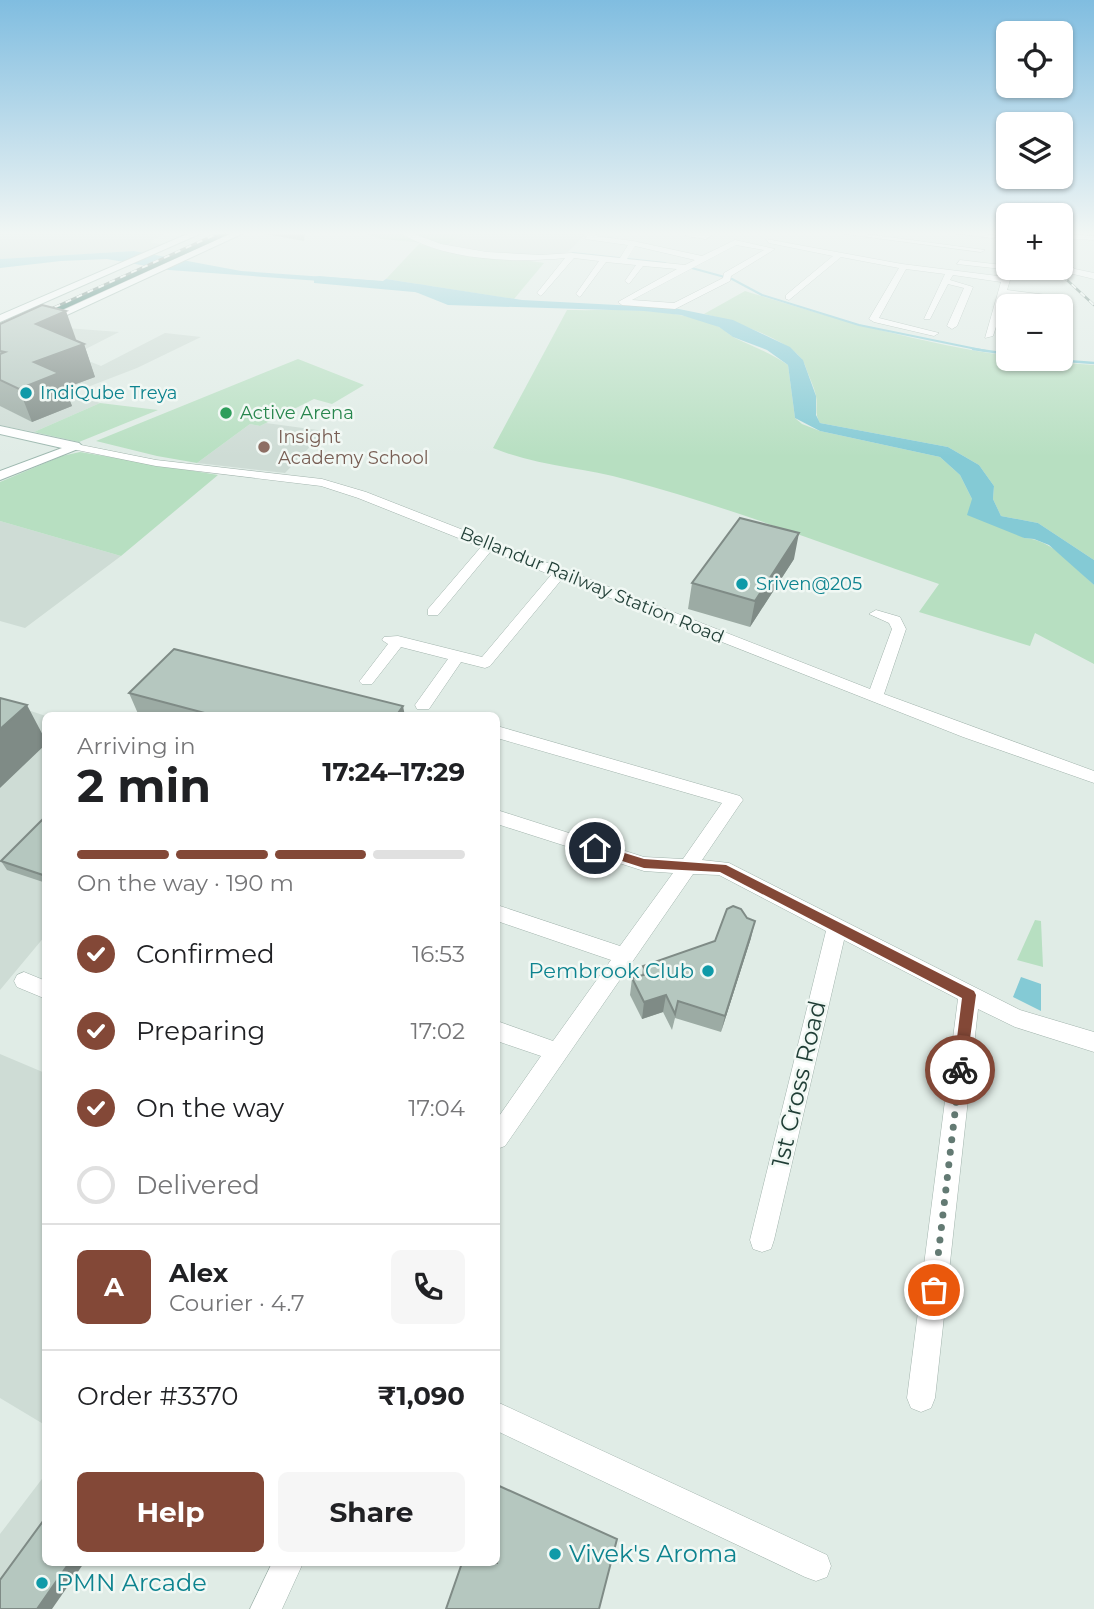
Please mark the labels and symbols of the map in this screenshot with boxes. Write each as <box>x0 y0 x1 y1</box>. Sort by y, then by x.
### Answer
place label: IndiQube Treya <box>40 382 178 404</box>
marker: IndiQube Treya <box>18 385 34 401</box>
place label: Active Arena <box>240 402 354 424</box>
marker: Active Arena <box>218 405 234 421</box>
place label: Insight Academy School <box>278 426 429 469</box>
marker: Insight Academy School <box>256 439 272 455</box>
street label: Bellandur Railway Station Road <box>457 522 727 648</box>
place label: Sriven@205 <box>756 573 862 595</box>
marker: Sriven@205 <box>734 576 750 592</box>
pin <box>565 818 625 878</box>
place label: Pembrook Club <box>529 958 694 983</box>
marker: Pembrook Club <box>700 963 716 979</box>
street label: 1st Cross Road <box>765 998 832 1170</box>
courier <box>925 1035 995 1105</box>
pin <box>904 1260 964 1320</box>
place label: Vivek's Aroma <box>569 1539 737 1568</box>
marker: Vivek's Aroma <box>547 1546 563 1562</box>
place label: PMN Arcade <box>56 1568 207 1597</box>
marker: PMN Arcade <box>34 1575 50 1591</box>

